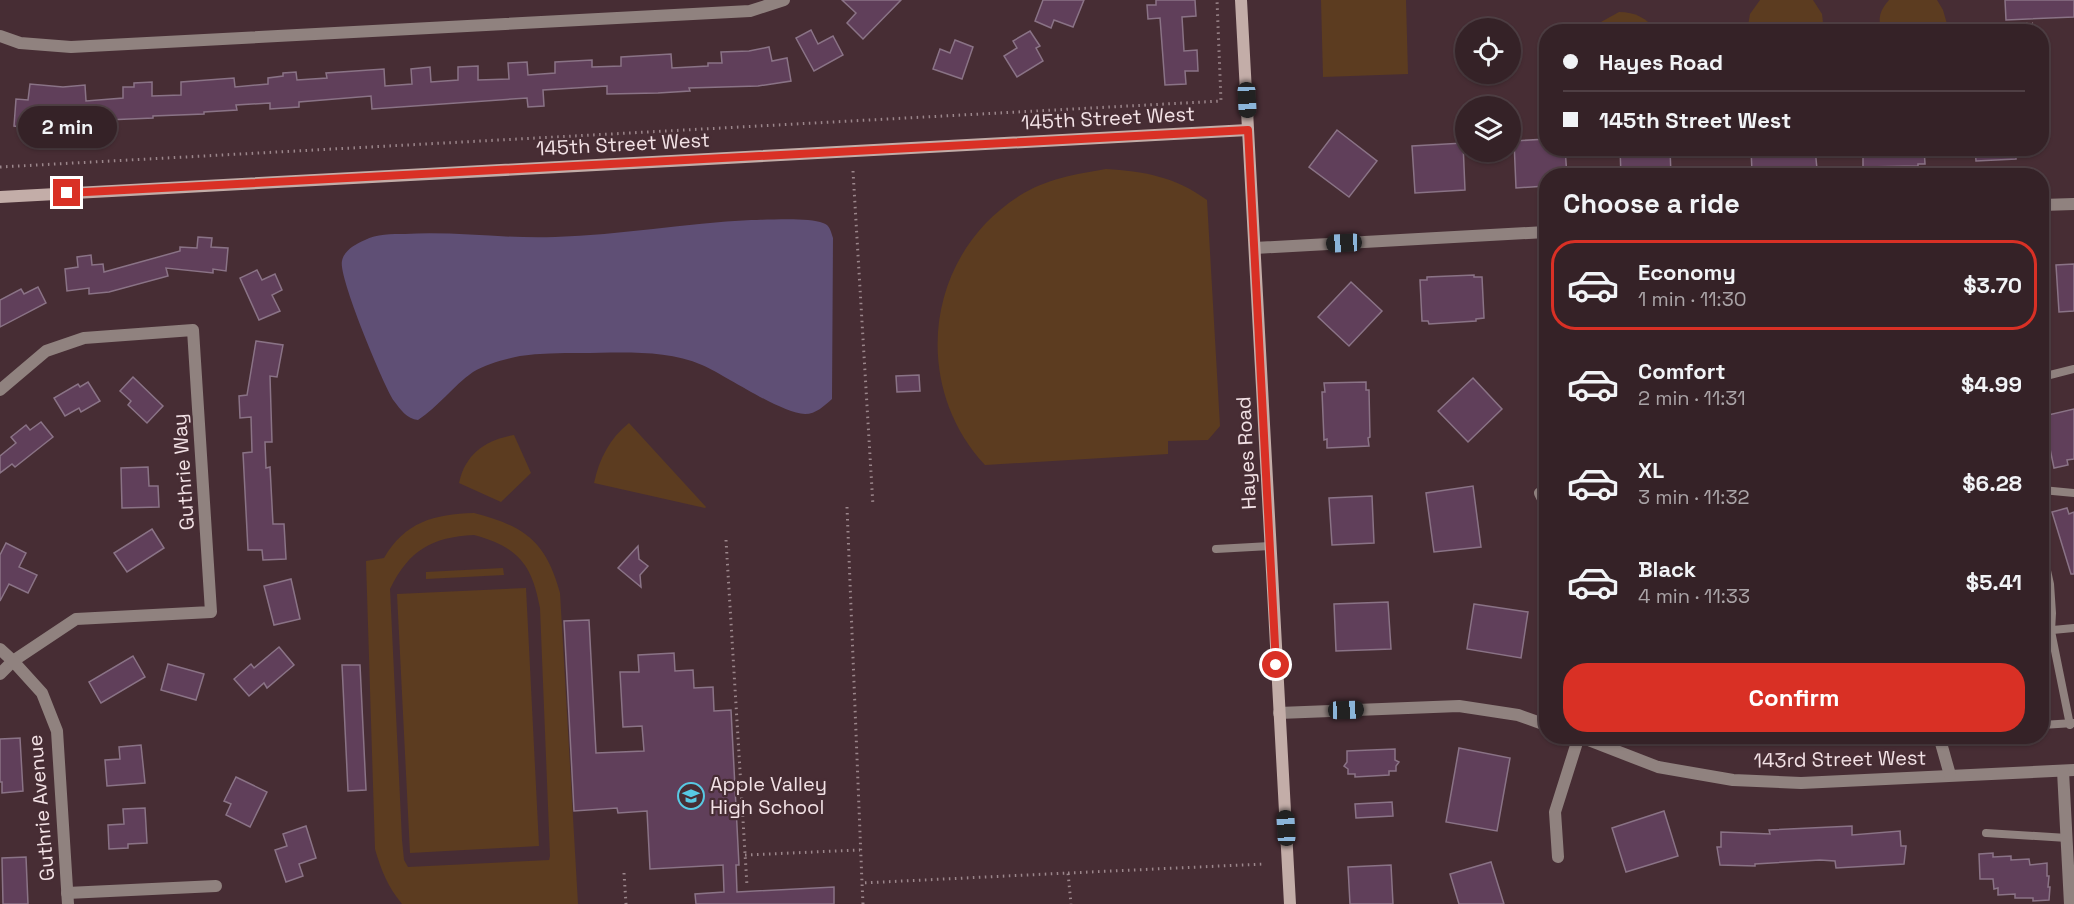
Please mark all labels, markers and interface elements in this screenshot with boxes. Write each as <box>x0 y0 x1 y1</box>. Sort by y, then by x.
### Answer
map controls <box>1455 18 1521 162</box>
button: locate <box>1455 18 1521 84</box>
text: Hayes Road <box>1599 48 1723 76</box>
car <box>1237 82 1257 118</box>
button: layers <box>1455 96 1521 162</box>
street label: 145th Street West <box>1020 100 1196 136</box>
callout: 2 min <box>17 106 116 148</box>
text: 145th Street West <box>1599 106 1791 134</box>
text: 2 min <box>42 114 93 140</box>
street label: 145th Street West <box>535 126 711 162</box>
route end <box>53 179 80 206</box>
text: Choose a ride <box>1563 186 1740 221</box>
car <box>1326 233 1362 253</box>
icon: car <box>1566 258 1620 312</box>
text: Economy <box>1638 258 1736 286</box>
text: $3.70 <box>1963 271 2022 299</box>
text: 1 min · 11:30 <box>1638 286 1747 312</box>
icon: car <box>1566 357 1620 411</box>
text: Comfort <box>1638 357 1726 385</box>
text: $4.99 <box>1961 370 2022 398</box>
text: 2 min · 11:31 <box>1638 385 1746 411</box>
street label: Hayes Road <box>1230 396 1262 510</box>
street label: Guthrie Way <box>166 413 200 531</box>
icon: car <box>1566 456 1620 510</box>
text: XL <box>1638 456 1664 484</box>
text: $6.28 <box>1962 469 2022 497</box>
text: 3 min · 11:32 <box>1638 484 1750 510</box>
icon: car <box>1566 555 1620 609</box>
text: Black <box>1638 555 1696 583</box>
text: $5.41 <box>1966 568 2022 596</box>
text: 4 min · 11:33 <box>1638 583 1750 609</box>
route start <box>1262 651 1289 678</box>
button: Confirm <box>1563 663 2025 732</box>
car <box>1328 700 1364 720</box>
street label: Guthrie Avenue <box>22 734 60 882</box>
street label: 143rd Street West <box>1753 744 1927 774</box>
place label: Apple Valley High School <box>710 771 827 820</box>
school or university icon: Apple Valley High School <box>676 781 706 811</box>
car <box>1276 810 1296 846</box>

